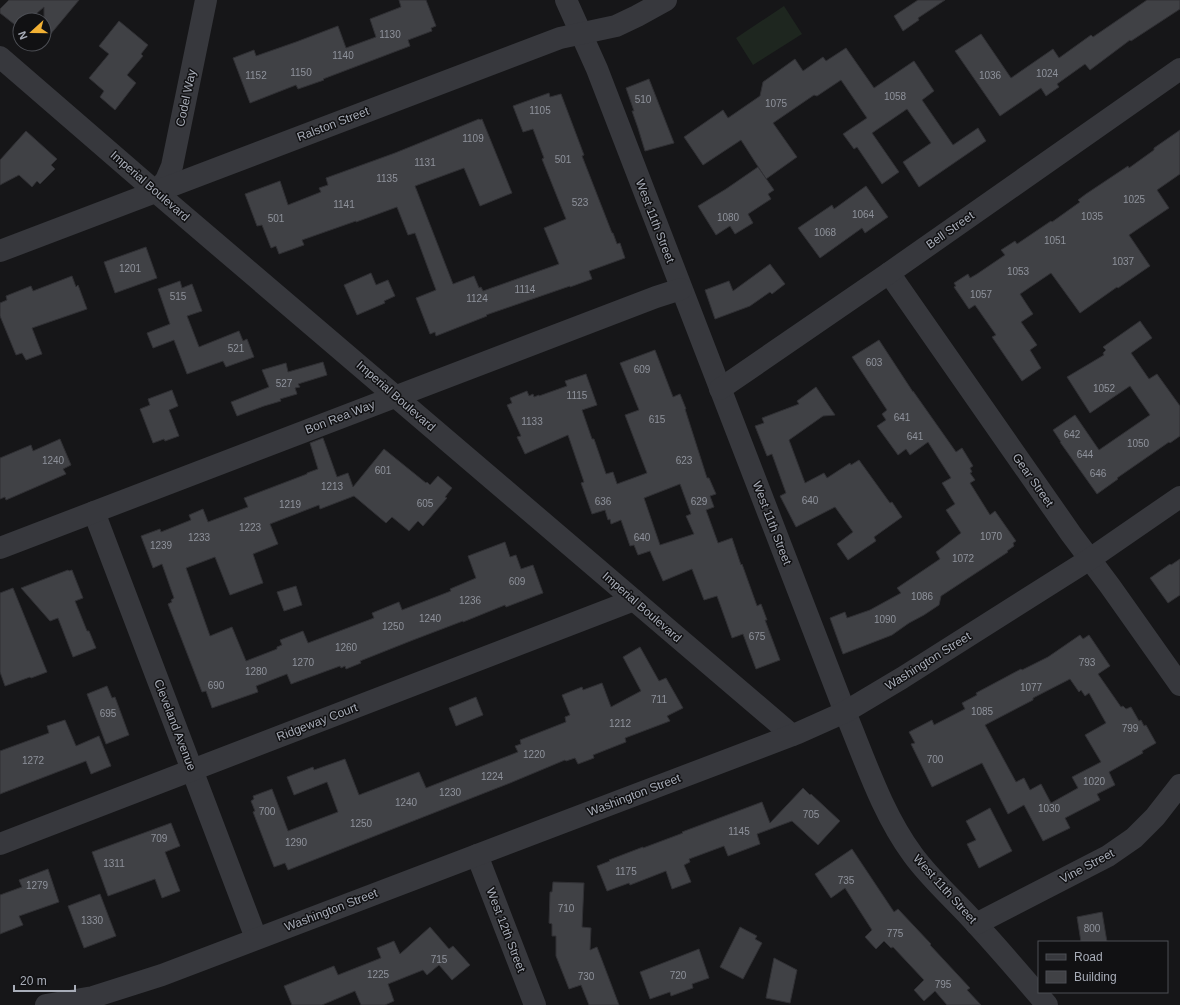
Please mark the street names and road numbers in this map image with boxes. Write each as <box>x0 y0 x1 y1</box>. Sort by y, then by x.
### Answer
street label: Codel Way <box>173 68 199 128</box>
street label: Ralston Street <box>295 104 372 144</box>
street label: Imperial Boulevard <box>108 148 192 224</box>
street label: West 11th Street <box>633 177 678 265</box>
street label: Bell Street <box>923 208 977 252</box>
street label: Imperial Boulevard <box>354 358 438 434</box>
street label: Bon Rea Way <box>303 397 377 437</box>
street label: Gear Street <box>1009 451 1057 510</box>
street label: West 11th Street <box>750 479 795 567</box>
street label: Imperial Boulevard <box>600 569 684 645</box>
street label: Washington Street <box>883 629 974 693</box>
street label: Cleveland Avenue <box>151 677 199 773</box>
street label: Ridgeway Court <box>275 700 360 744</box>
street label: Washington Street <box>586 771 683 819</box>
street label: Vine Street <box>1058 846 1117 886</box>
street label: West 11th Street <box>910 852 980 927</box>
street label: Washington Street <box>283 886 380 934</box>
street label: West 12th Street <box>483 886 529 975</box>

